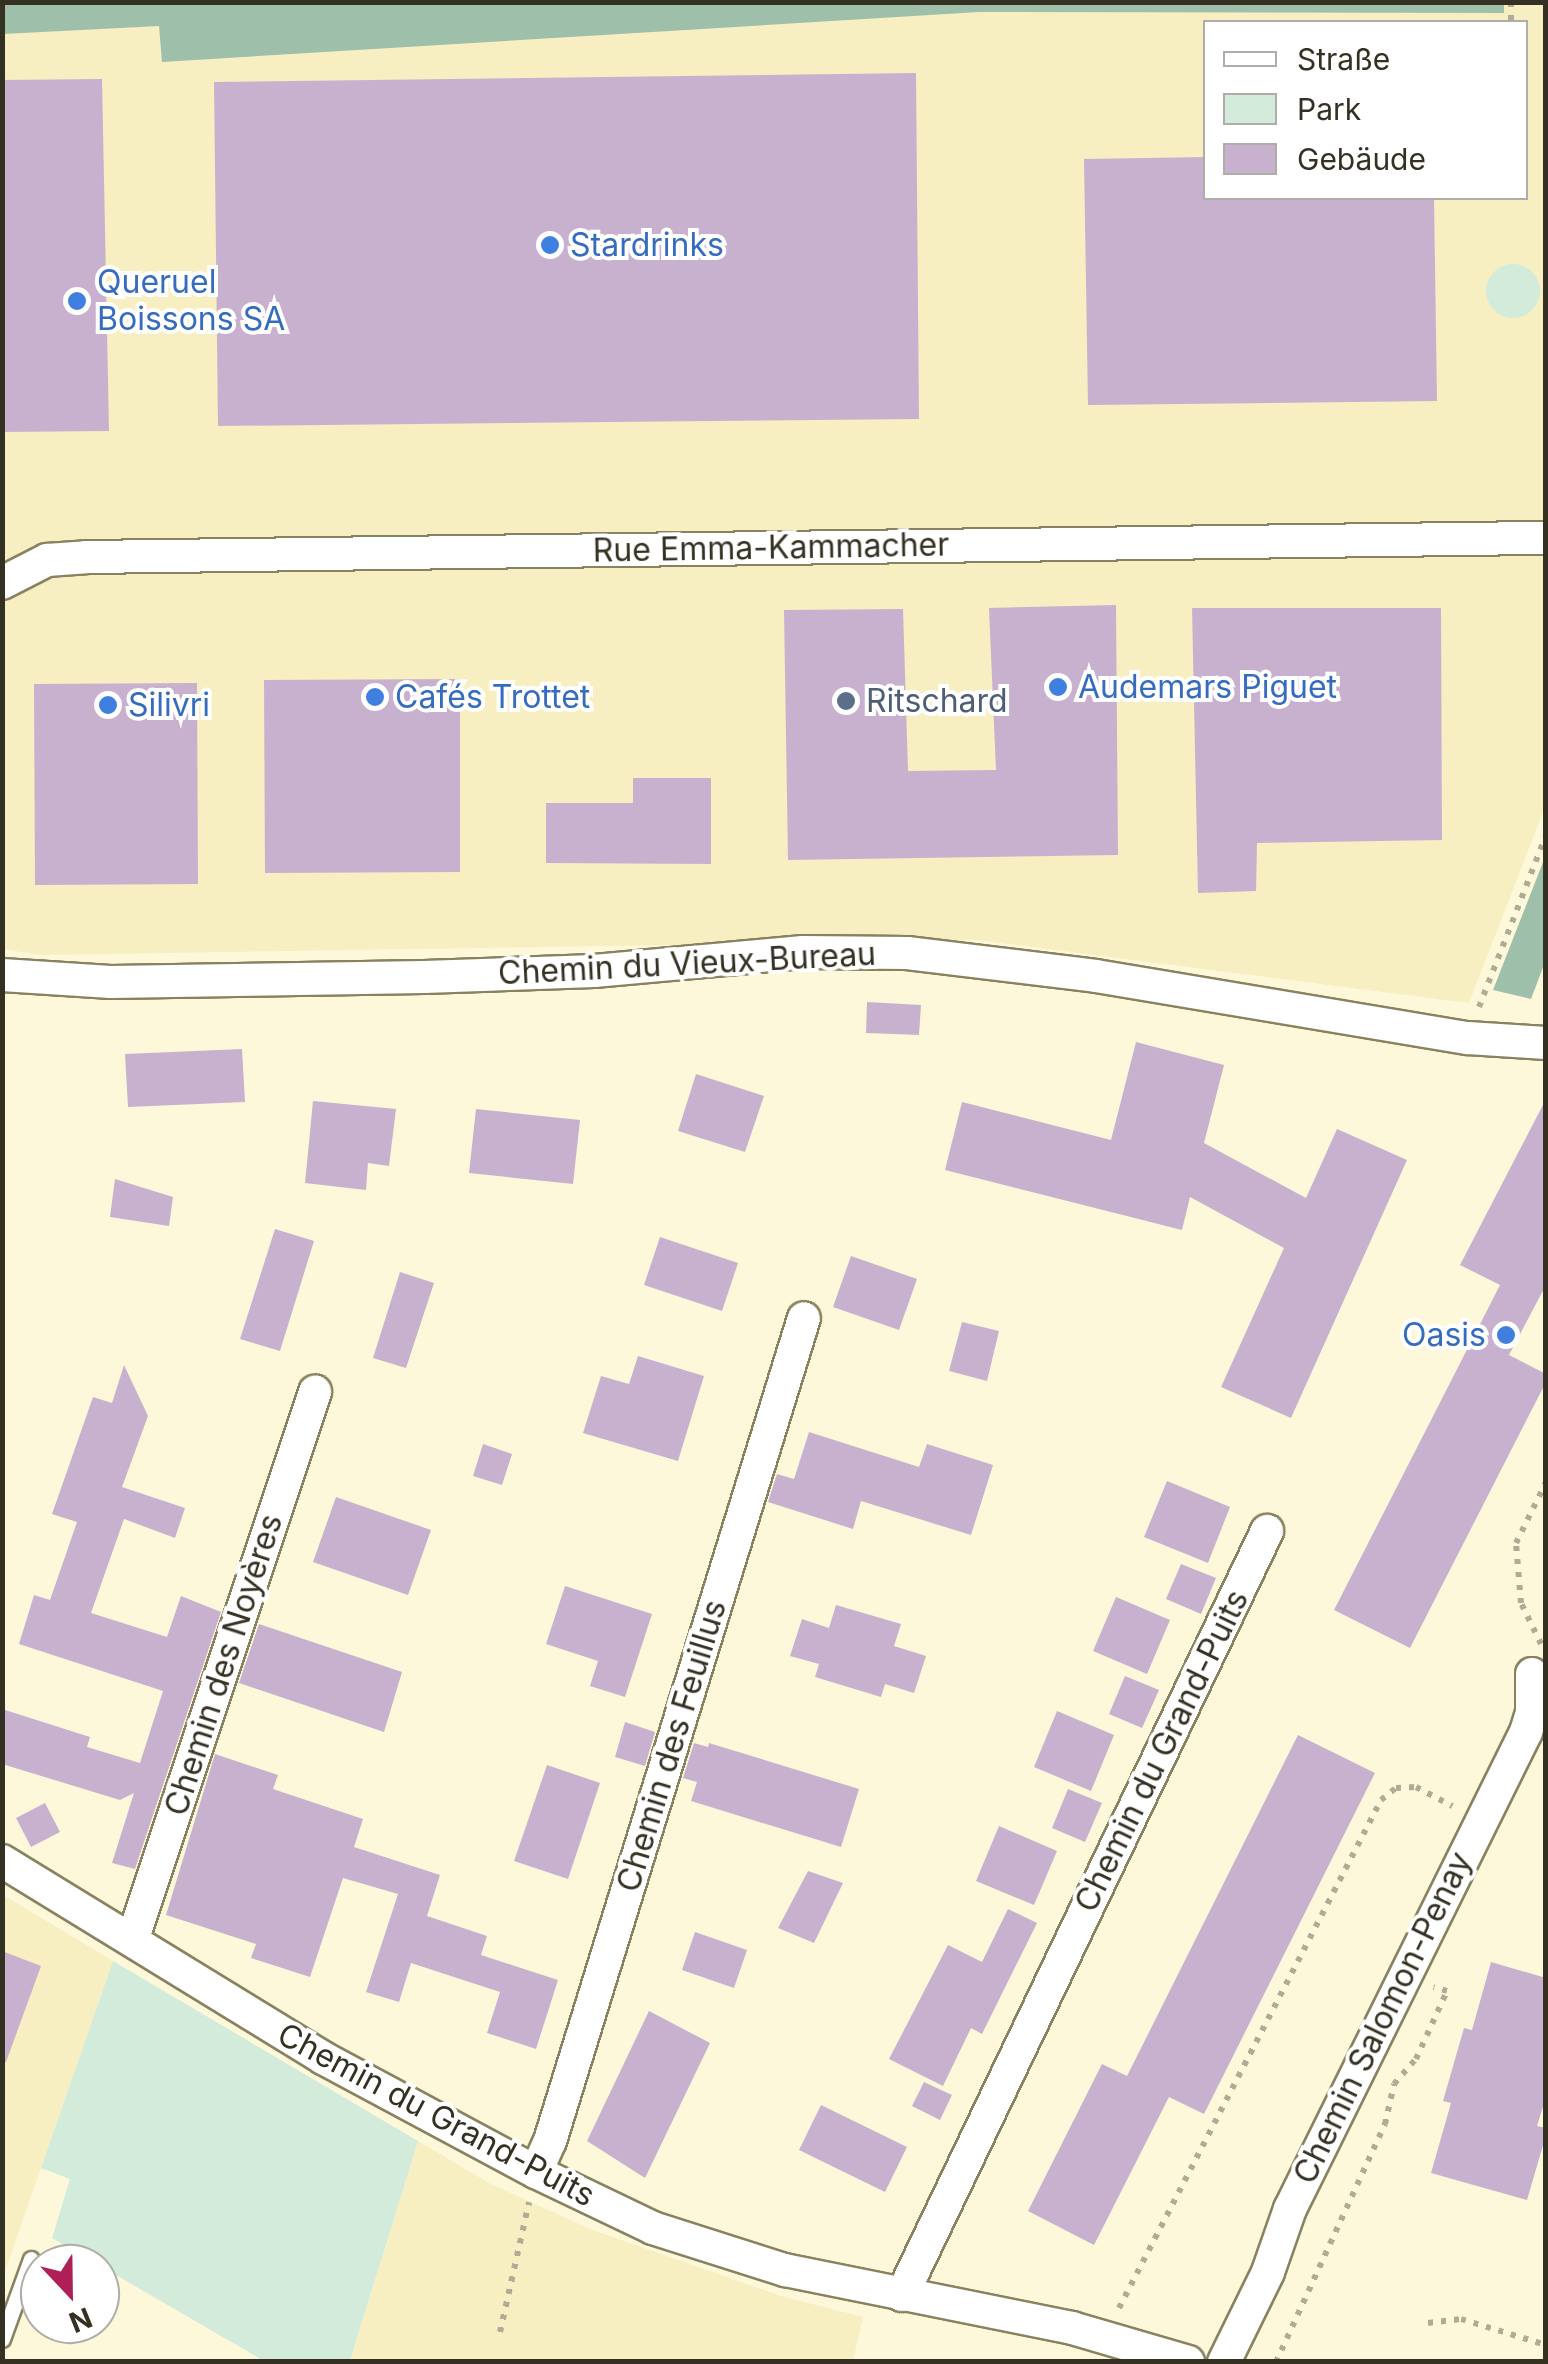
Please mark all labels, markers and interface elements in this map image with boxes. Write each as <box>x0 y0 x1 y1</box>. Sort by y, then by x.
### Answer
legend <box>1203 20 1528 200</box>
text: Straße <box>1297 41 1390 77</box>
text: Park <box>1297 91 1361 127</box>
text: Gebäude <box>1297 141 1426 177</box>
place label: Stardrinks <box>570 226 724 264</box>
marker: Stardrinks <box>539 234 561 256</box>
place label: Queruel Boissons SA <box>97 264 285 339</box>
marker: Queruel Boissons SA <box>66 290 88 312</box>
street label: Rue Emma-Kammacher <box>592 526 950 570</box>
place label: Audemars Piguet <box>1078 668 1337 706</box>
marker: Audemars Piguet <box>1047 676 1069 698</box>
place label: Cafés Trottet <box>395 678 590 716</box>
place label: Ritschard <box>866 682 1008 720</box>
place label: Silivri <box>128 686 210 724</box>
marker: Cafés Trottet <box>364 686 386 708</box>
marker: Ritschard <box>835 690 857 712</box>
marker: Silivri <box>97 694 119 716</box>
street label: Chemin du Vieux-Bureau <box>497 935 877 993</box>
place label: Oasis <box>1402 1316 1486 1354</box>
marker: Oasis <box>1495 1324 1517 1346</box>
street label: Chemin des Noyères <box>157 1509 291 1821</box>
street label: Chemin du Grand-Puits <box>1067 1584 1257 1918</box>
street label: Chemin des Feuillus <box>609 1595 735 1897</box>
street label: Chemin Salomon-Penay <box>1286 1846 1480 2190</box>
street label: Chemin du Grand-Puits <box>271 2015 601 2215</box>
north arrow <box>20 2244 120 2344</box>
text: N <box>64 2300 97 2340</box>

